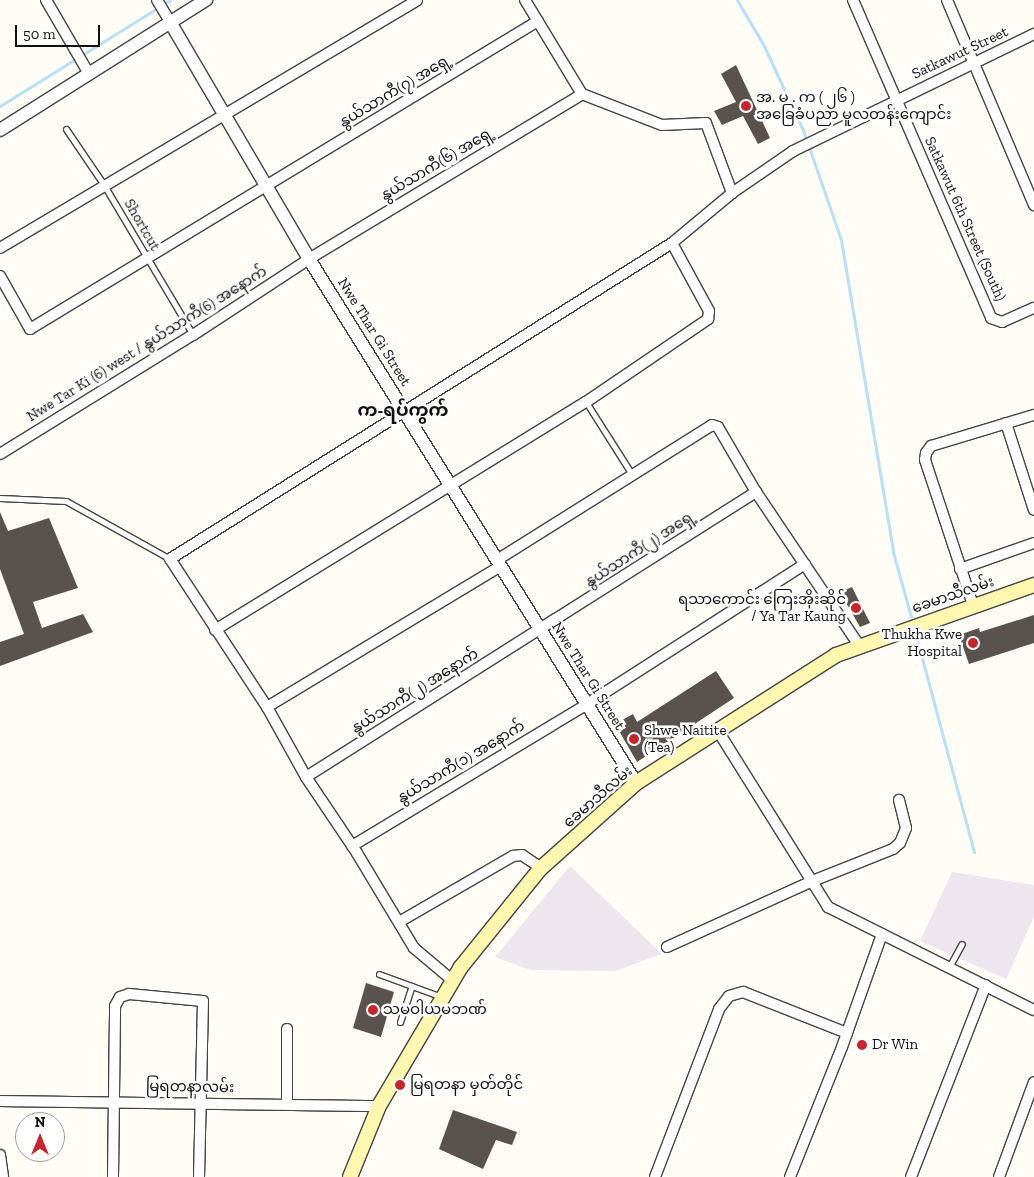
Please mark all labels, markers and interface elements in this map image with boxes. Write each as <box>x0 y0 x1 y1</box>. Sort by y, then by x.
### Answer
scale bar <box>18 15 102 47</box>
street label: Satkawut Street <box>909 23 1011 83</box>
text: 50 m <box>23 25 56 43</box>
street label: နွယ်သာကီ(၇) အရှေ့ <box>336 51 454 131</box>
place label: အ. မ . က ( ၂၆ ) အခြေခံပညာ မူလတန်းကျောင်း <box>756 88 951 123</box>
marker: အ. မ . က ( ၂၆ ) အခြေခံပညာ မူလတန်းကျောင်း <box>740 100 752 112</box>
street label: နွယ်သာကီ(၆) အရှေ့ <box>378 123 496 205</box>
street label: Satkawut 6th Street (South) <box>921 134 1009 304</box>
street label: Shortcut <box>120 196 164 254</box>
street label: Nwe Tar Ki (6) west / နွယ်သာကီ(6) အနောက် <box>23 262 271 426</box>
street label: Nwe Thar Gi Street <box>333 274 415 390</box>
district label: က-ရပ်ကွက် <box>358 399 448 421</box>
street label: နွယ်သာကီ(၂) အရှေ့ <box>582 507 698 591</box>
street label: ခေမာသီလမ်း <box>910 573 996 617</box>
place label: ရသာကောင်း ကြေးအိုးဆိုင် / Ya Tar Kaung <box>678 590 846 625</box>
marker: ရသာကောင်း ကြေးအိုးဆိုင် / Ya Tar Kaung <box>850 602 862 614</box>
street label: Nwe Thar Gi Street <box>547 618 629 734</box>
place label: Thukha Kwe Hospital <box>882 625 962 660</box>
marker: Thukha Kwe Hospital <box>966 636 980 650</box>
street label: နွယ်သာကီ(၂) အနောက် <box>348 645 482 737</box>
street label: နွယ်သာကီ(၁) အနောက် <box>394 717 528 807</box>
place label: Shwe Naitite (Tea) <box>644 721 726 756</box>
marker: Shwe Naitite (Tea) <box>628 733 640 745</box>
street label: ခေမာသီလမ်း <box>560 762 636 832</box>
place label: သမဝါယမဘဏ် <box>383 1001 487 1019</box>
marker: သမဝါယမဘဏ် <box>367 1004 379 1016</box>
place label: Dr Win <box>872 1036 919 1054</box>
marker: Dr Win <box>856 1039 868 1051</box>
place label: မြရတနာ မှတ်တိုင် <box>410 1076 523 1094</box>
street label: မြရတနာလမ်း <box>146 1077 234 1097</box>
marker: မြရတနာ မှတ်တိုင် <box>394 1079 406 1091</box>
north arrow <box>15 1112 65 1162</box>
text: N <box>35 1114 45 1131</box>

